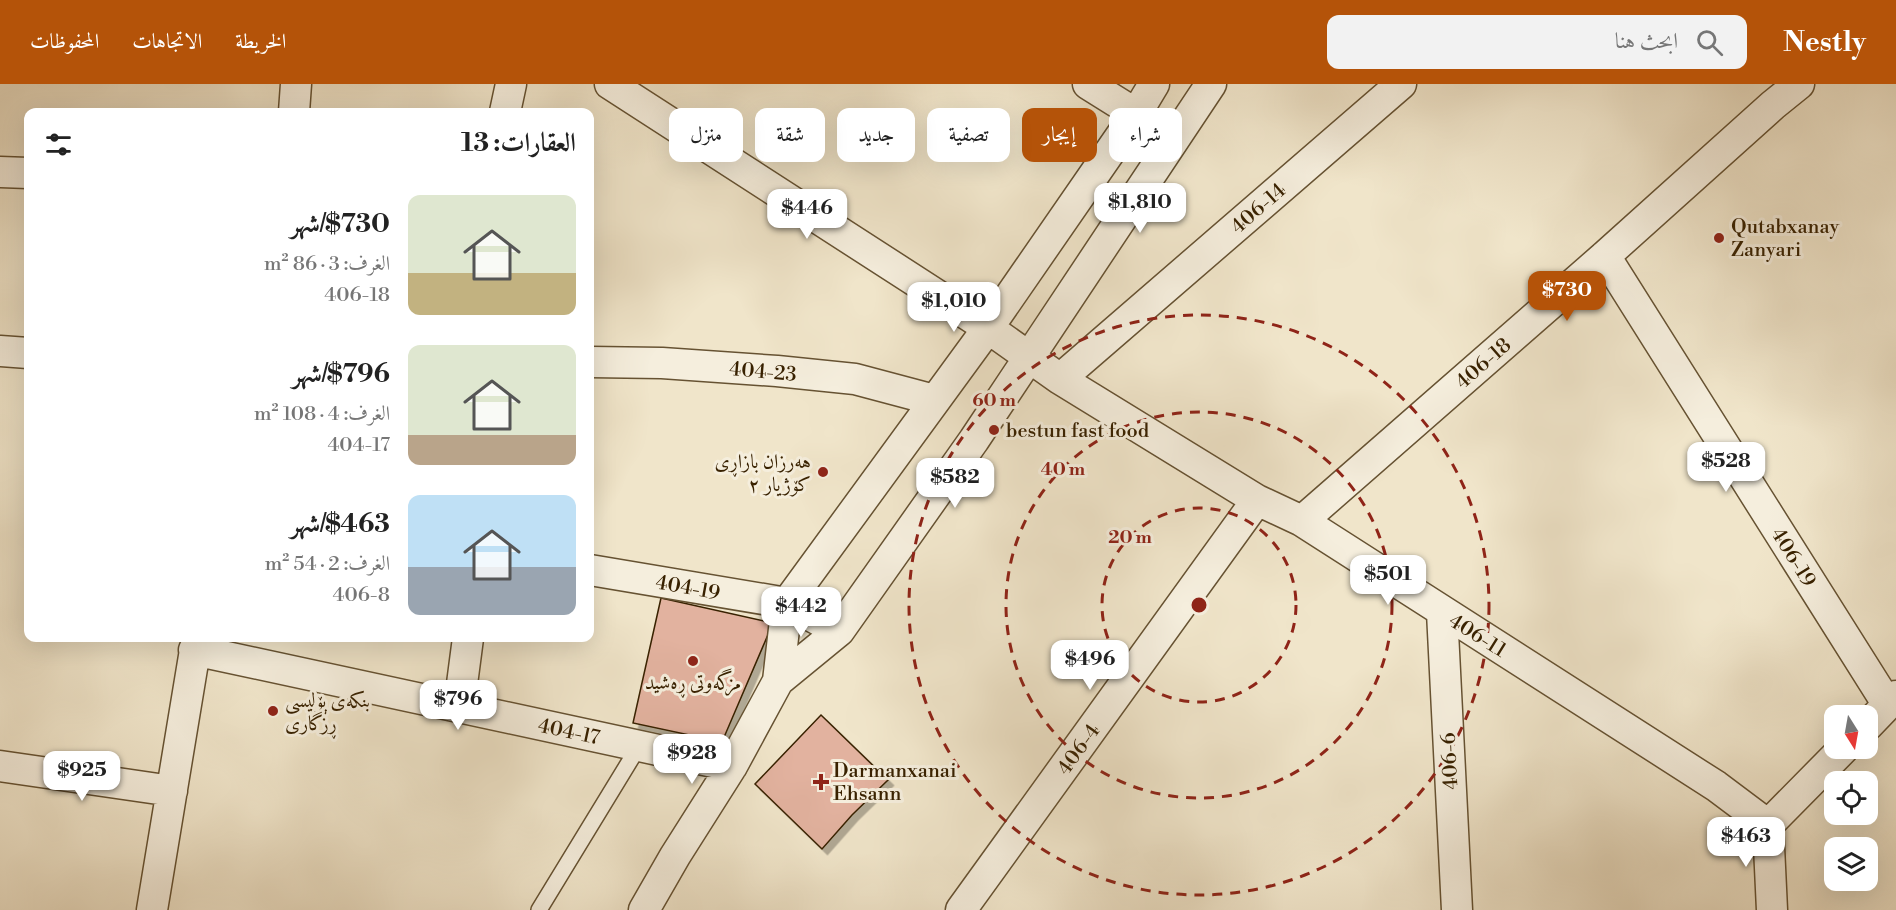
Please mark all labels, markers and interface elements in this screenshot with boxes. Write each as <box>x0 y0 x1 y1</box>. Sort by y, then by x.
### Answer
search box <box>1327 15 1747 69</box>
text: Nestly <box>1783 25 1866 60</box>
icon: search <box>1693 26 1726 59</box>
text: ابحث هنا <box>1615 28 1678 55</box>
text: المحفوظات <box>30 29 99 55</box>
text: الاتجاهات <box>132 29 202 55</box>
text: الخريطة <box>235 29 286 55</box>
chip: منزل <box>669 108 743 162</box>
chip: شقة <box>755 108 825 162</box>
chip: جديد <box>837 108 915 162</box>
chip: تصفية <box>927 108 1010 162</box>
chip: إيجار <box>1022 108 1097 162</box>
chip: شراء <box>1109 108 1182 162</box>
text: العقارات: 13 <box>461 127 576 159</box>
icon: filters <box>42 128 75 161</box>
street label: 406-14 <box>1226 178 1292 240</box>
pin: $1,810 <box>1091 183 1189 234</box>
pin: $446 <box>771 189 843 240</box>
text: $1,810 <box>1108 190 1172 215</box>
text: $446 <box>781 196 833 221</box>
text: $730/شهر <box>290 208 390 240</box>
place label: Qutabxanay Zanyari <box>1731 215 1839 263</box>
icon: home <box>456 219 528 291</box>
marker: Qutabxanay Zanyari <box>1712 231 1726 245</box>
text: الغرف: 3 · 86 m² <box>264 252 390 277</box>
pin: $730 <box>1531 271 1603 322</box>
text: $730 <box>1542 278 1592 303</box>
pin: $1,010 <box>905 282 1003 333</box>
text: 406-18 <box>324 283 390 308</box>
text: $1,010 <box>921 289 987 314</box>
street label: 406-18 <box>1451 333 1517 395</box>
street label: 404-23 <box>728 357 798 388</box>
text: $796/شهر <box>292 358 390 390</box>
icon: home <box>456 369 528 441</box>
text: 60 m <box>972 389 1016 412</box>
text: الغرف: 4 · 108 m² <box>254 402 390 427</box>
place label: bestun fast food <box>1006 419 1150 444</box>
marker: bestun fast food <box>987 423 1001 437</box>
text: 404-17 <box>327 433 390 458</box>
pin: $528 <box>1690 442 1762 493</box>
text: $528 <box>1701 449 1751 474</box>
place label: هەرزان بازاڕی کۆژیار ٢ <box>715 450 811 498</box>
pin: $582 <box>919 458 991 509</box>
text: 40 m <box>1041 458 1086 481</box>
marker: هەرزان بازاڕی کۆژیار ٢ <box>816 465 830 479</box>
text: $582 <box>930 465 980 490</box>
text: $463/شهر <box>290 508 390 540</box>
icon: home <box>456 519 528 591</box>
street label: 406-19 <box>1765 524 1821 592</box>
text: 20 m <box>1108 526 1152 549</box>
text: الغرف: 2 · 54 m² <box>265 552 390 577</box>
pin: $501 <box>1352 555 1424 606</box>
text: $501 <box>1364 562 1412 587</box>
street label: 404-19 <box>654 571 722 606</box>
text: 406-8 <box>333 583 390 608</box>
pin: $442 <box>765 587 837 638</box>
text: $442 <box>775 594 827 619</box>
centre of rings <box>1189 595 1209 615</box>
street label: 406-11 <box>1444 609 1511 664</box>
pin: $496 <box>1054 640 1126 691</box>
text: $496 <box>1065 647 1115 672</box>
marker: مزگەوتی ڕەشید <box>686 654 700 668</box>
place label: مزگەوتی ڕەشید <box>645 668 741 698</box>
pin: $796 <box>422 680 494 731</box>
text: $796 <box>434 687 482 712</box>
place label: بنکەی پۆلیسی ڕزگاری <box>285 689 370 739</box>
marker: بنکەی پۆلیسی ڕزگاری <box>266 704 280 718</box>
north arrow <box>1824 705 1878 759</box>
map controls <box>1824 705 1878 891</box>
street label: 404-17 <box>535 714 602 751</box>
street label: 406-4 <box>1052 719 1106 780</box>
street label: 406-6 <box>1437 732 1464 790</box>
pin: $928 <box>656 734 728 785</box>
text: $928 <box>667 741 717 766</box>
pin: $925 <box>46 751 118 802</box>
text: $925 <box>57 758 107 783</box>
place label: Darmanxanai Ehsann <box>833 759 957 807</box>
button: locate <box>1824 771 1878 825</box>
marker: Darmanxanai Ehsann <box>814 775 828 789</box>
pin: $463 <box>1710 817 1782 868</box>
text: $463 <box>1721 824 1771 849</box>
button: layers <box>1824 837 1878 891</box>

